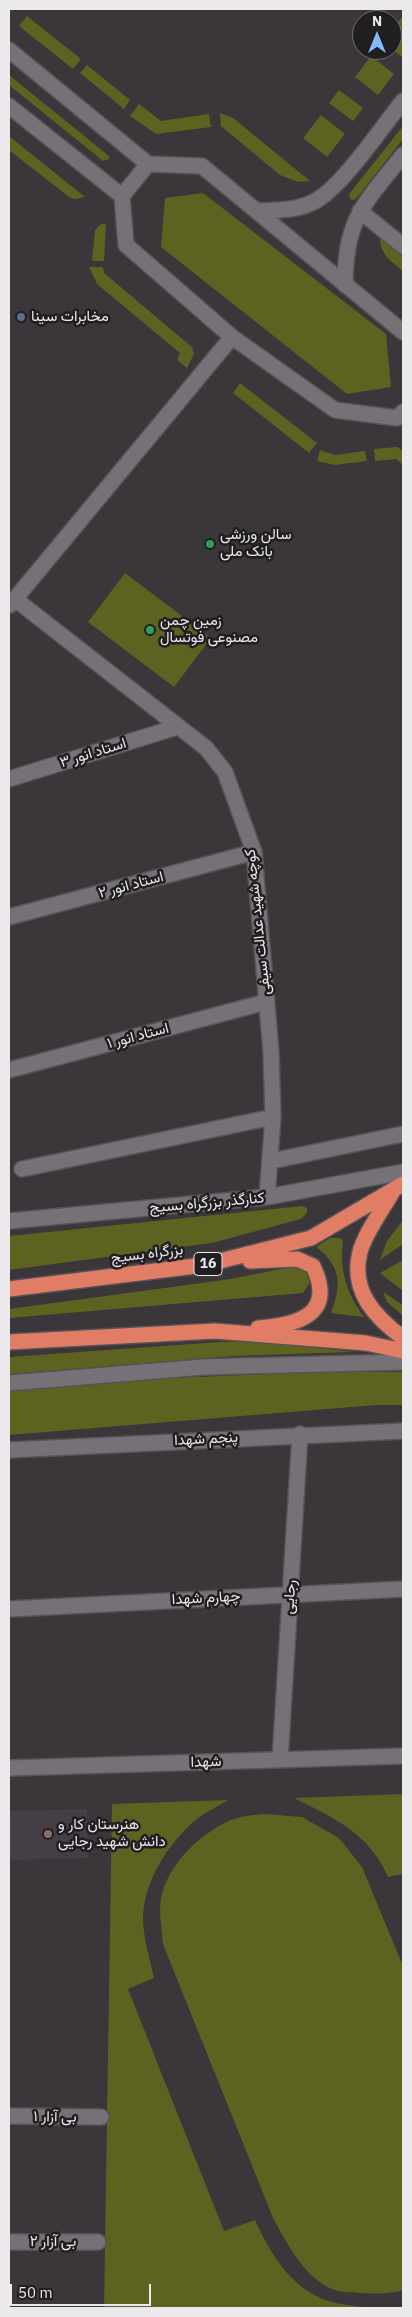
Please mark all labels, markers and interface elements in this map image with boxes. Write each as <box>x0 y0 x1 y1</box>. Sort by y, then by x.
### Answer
north arrow <box>352 10 402 60</box>
text: N <box>372 12 382 30</box>
place label: مخابرات سینا <box>31 308 109 326</box>
marker: مخابرات سینا <box>15 311 27 323</box>
place label: سالن ورزشی بانک ملی <box>220 526 292 561</box>
marker: سالن ورزشی بانک ملی <box>204 538 216 550</box>
place label: زمین چمن مصنوعی فوتسال <box>160 612 258 647</box>
marker: زمین چمن مصنوعی فوتسال <box>144 624 156 636</box>
street label: استاد انور ۳ <box>58 734 128 772</box>
street label: کوچه شهید عدالت سیفی <box>241 848 275 996</box>
street label: استاد انور ۲ <box>96 868 166 902</box>
street label: استاد انور ۱ <box>105 1019 171 1053</box>
street label: کنارگذر بزرگراه بسیج <box>149 1189 265 1217</box>
street label: بزرگراه بسیج <box>110 1241 184 1267</box>
road number: 16 <box>194 1252 222 1276</box>
street label: پنجم شهدا <box>174 1428 238 1450</box>
street label: رجایی <box>280 1579 300 1615</box>
street label: چهارم شهدا <box>171 1587 241 1609</box>
street label: شهدا <box>190 1752 222 1772</box>
place label: هنرستان کار و دانش شهید رجایی <box>58 1816 166 1851</box>
marker: هنرستان کار و دانش شهید رجایی <box>42 1828 54 1840</box>
street label: بی آزار ۱ <box>33 2108 77 2126</box>
street label: بی آزار ۲ <box>30 2233 76 2251</box>
scale bar <box>12 2274 154 2306</box>
text: 50 m <box>18 2283 53 2302</box>

